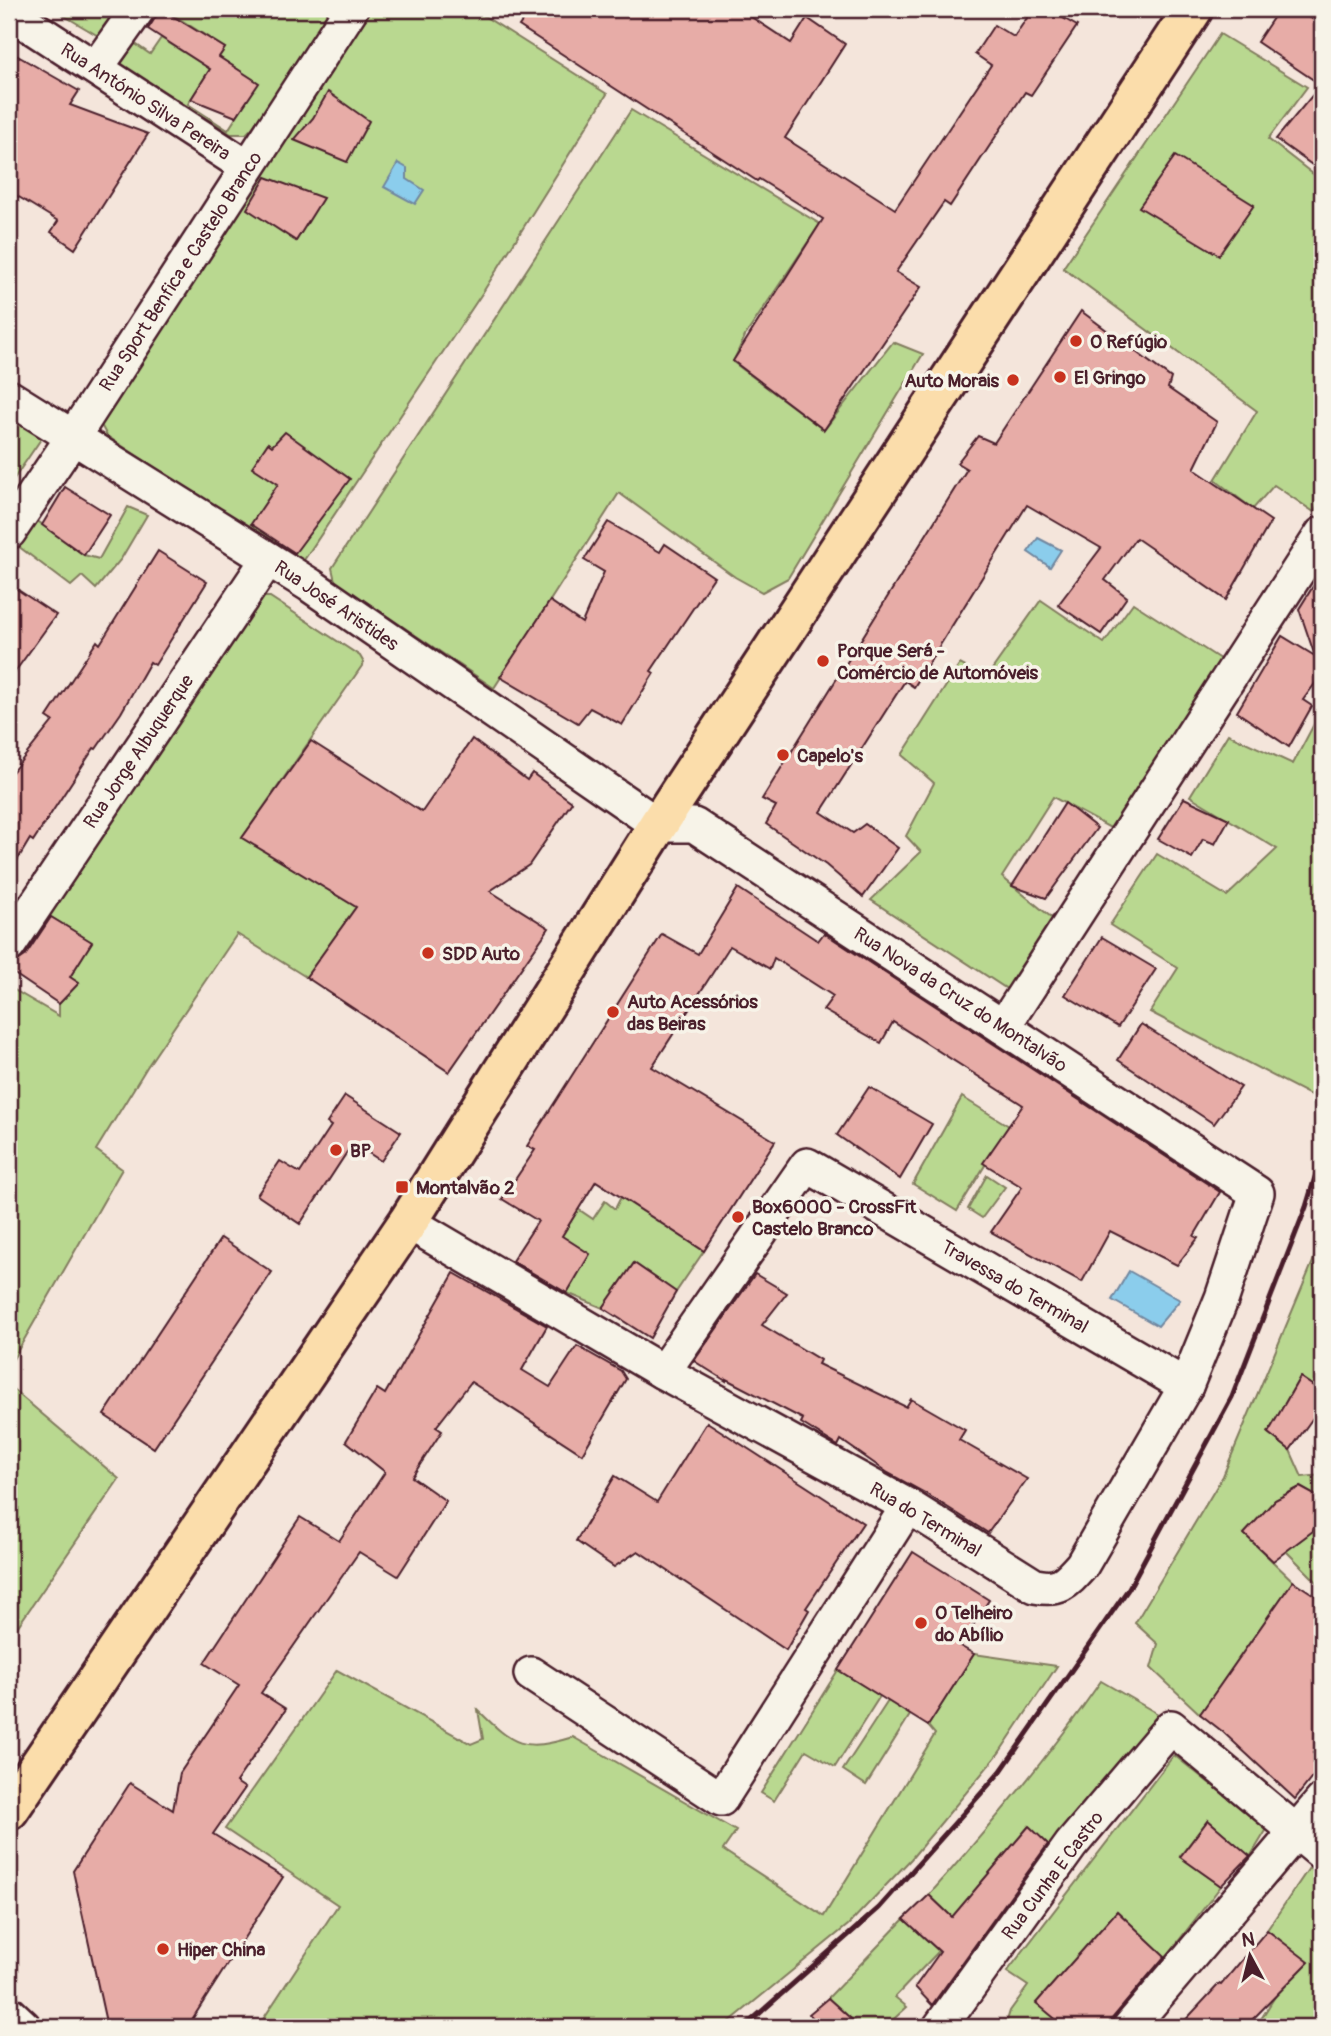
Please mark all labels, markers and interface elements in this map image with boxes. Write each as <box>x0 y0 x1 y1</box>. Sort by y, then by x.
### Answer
street label: Rua António Silva Pereira <box>56 38 235 166</box>
street label: Rua Sport Benfica e Castelo Branco <box>94 147 268 396</box>
place label: O Refúgio <box>1090 330 1168 354</box>
marker: O Refúgio <box>1068 333 1084 349</box>
place label: El Gringo <box>1074 366 1146 390</box>
place label: Auto Morais <box>905 369 999 393</box>
marker: El Gringo <box>1052 369 1068 385</box>
marker: Auto Morais <box>1005 372 1021 388</box>
street label: Rua José Aristides <box>270 555 404 657</box>
place label: Porque Será - Comércio de Automóveis <box>837 639 1038 685</box>
marker: Porque Será - Comércio de Automóveis <box>815 653 831 669</box>
street label: Rua Jorge Albuquerque <box>78 669 200 833</box>
place label: Capelo's <box>797 744 863 768</box>
marker: Capelo's <box>775 747 791 763</box>
street label: Rua Nova da Cruz do Montalvão <box>849 922 1072 1078</box>
place label: SDD Auto <box>442 942 521 966</box>
marker: SDD Auto <box>420 945 436 961</box>
place label: Auto Acessórios das Beiras <box>627 990 758 1036</box>
marker: Auto Acessórios das Beiras <box>605 1004 621 1020</box>
place label: BP <box>350 1139 372 1163</box>
marker: BP <box>328 1142 344 1158</box>
place label: Montalvão 2 <box>416 1176 515 1200</box>
marker: Montalvão 2 <box>394 1179 410 1195</box>
place label: Box6000 - CrossFit Castelo Branco <box>752 1195 918 1241</box>
marker: Box6000 - CrossFit Castelo Branco <box>730 1209 746 1225</box>
street label: Travessa do Terminal <box>936 1235 1093 1339</box>
street label: Rua do Terminal <box>865 1477 986 1563</box>
place label: O Telheiro do Abílio <box>935 1601 1014 1647</box>
marker: O Telheiro do Abílio <box>913 1615 929 1631</box>
street label: Rua Cunha E Castro <box>997 1807 1109 1945</box>
north arrow <box>1216 1920 1286 1990</box>
text: N <box>1240 1927 1256 1953</box>
place label: Hiper China <box>177 1938 265 1962</box>
marker: Hiper China <box>155 1941 171 1957</box>

